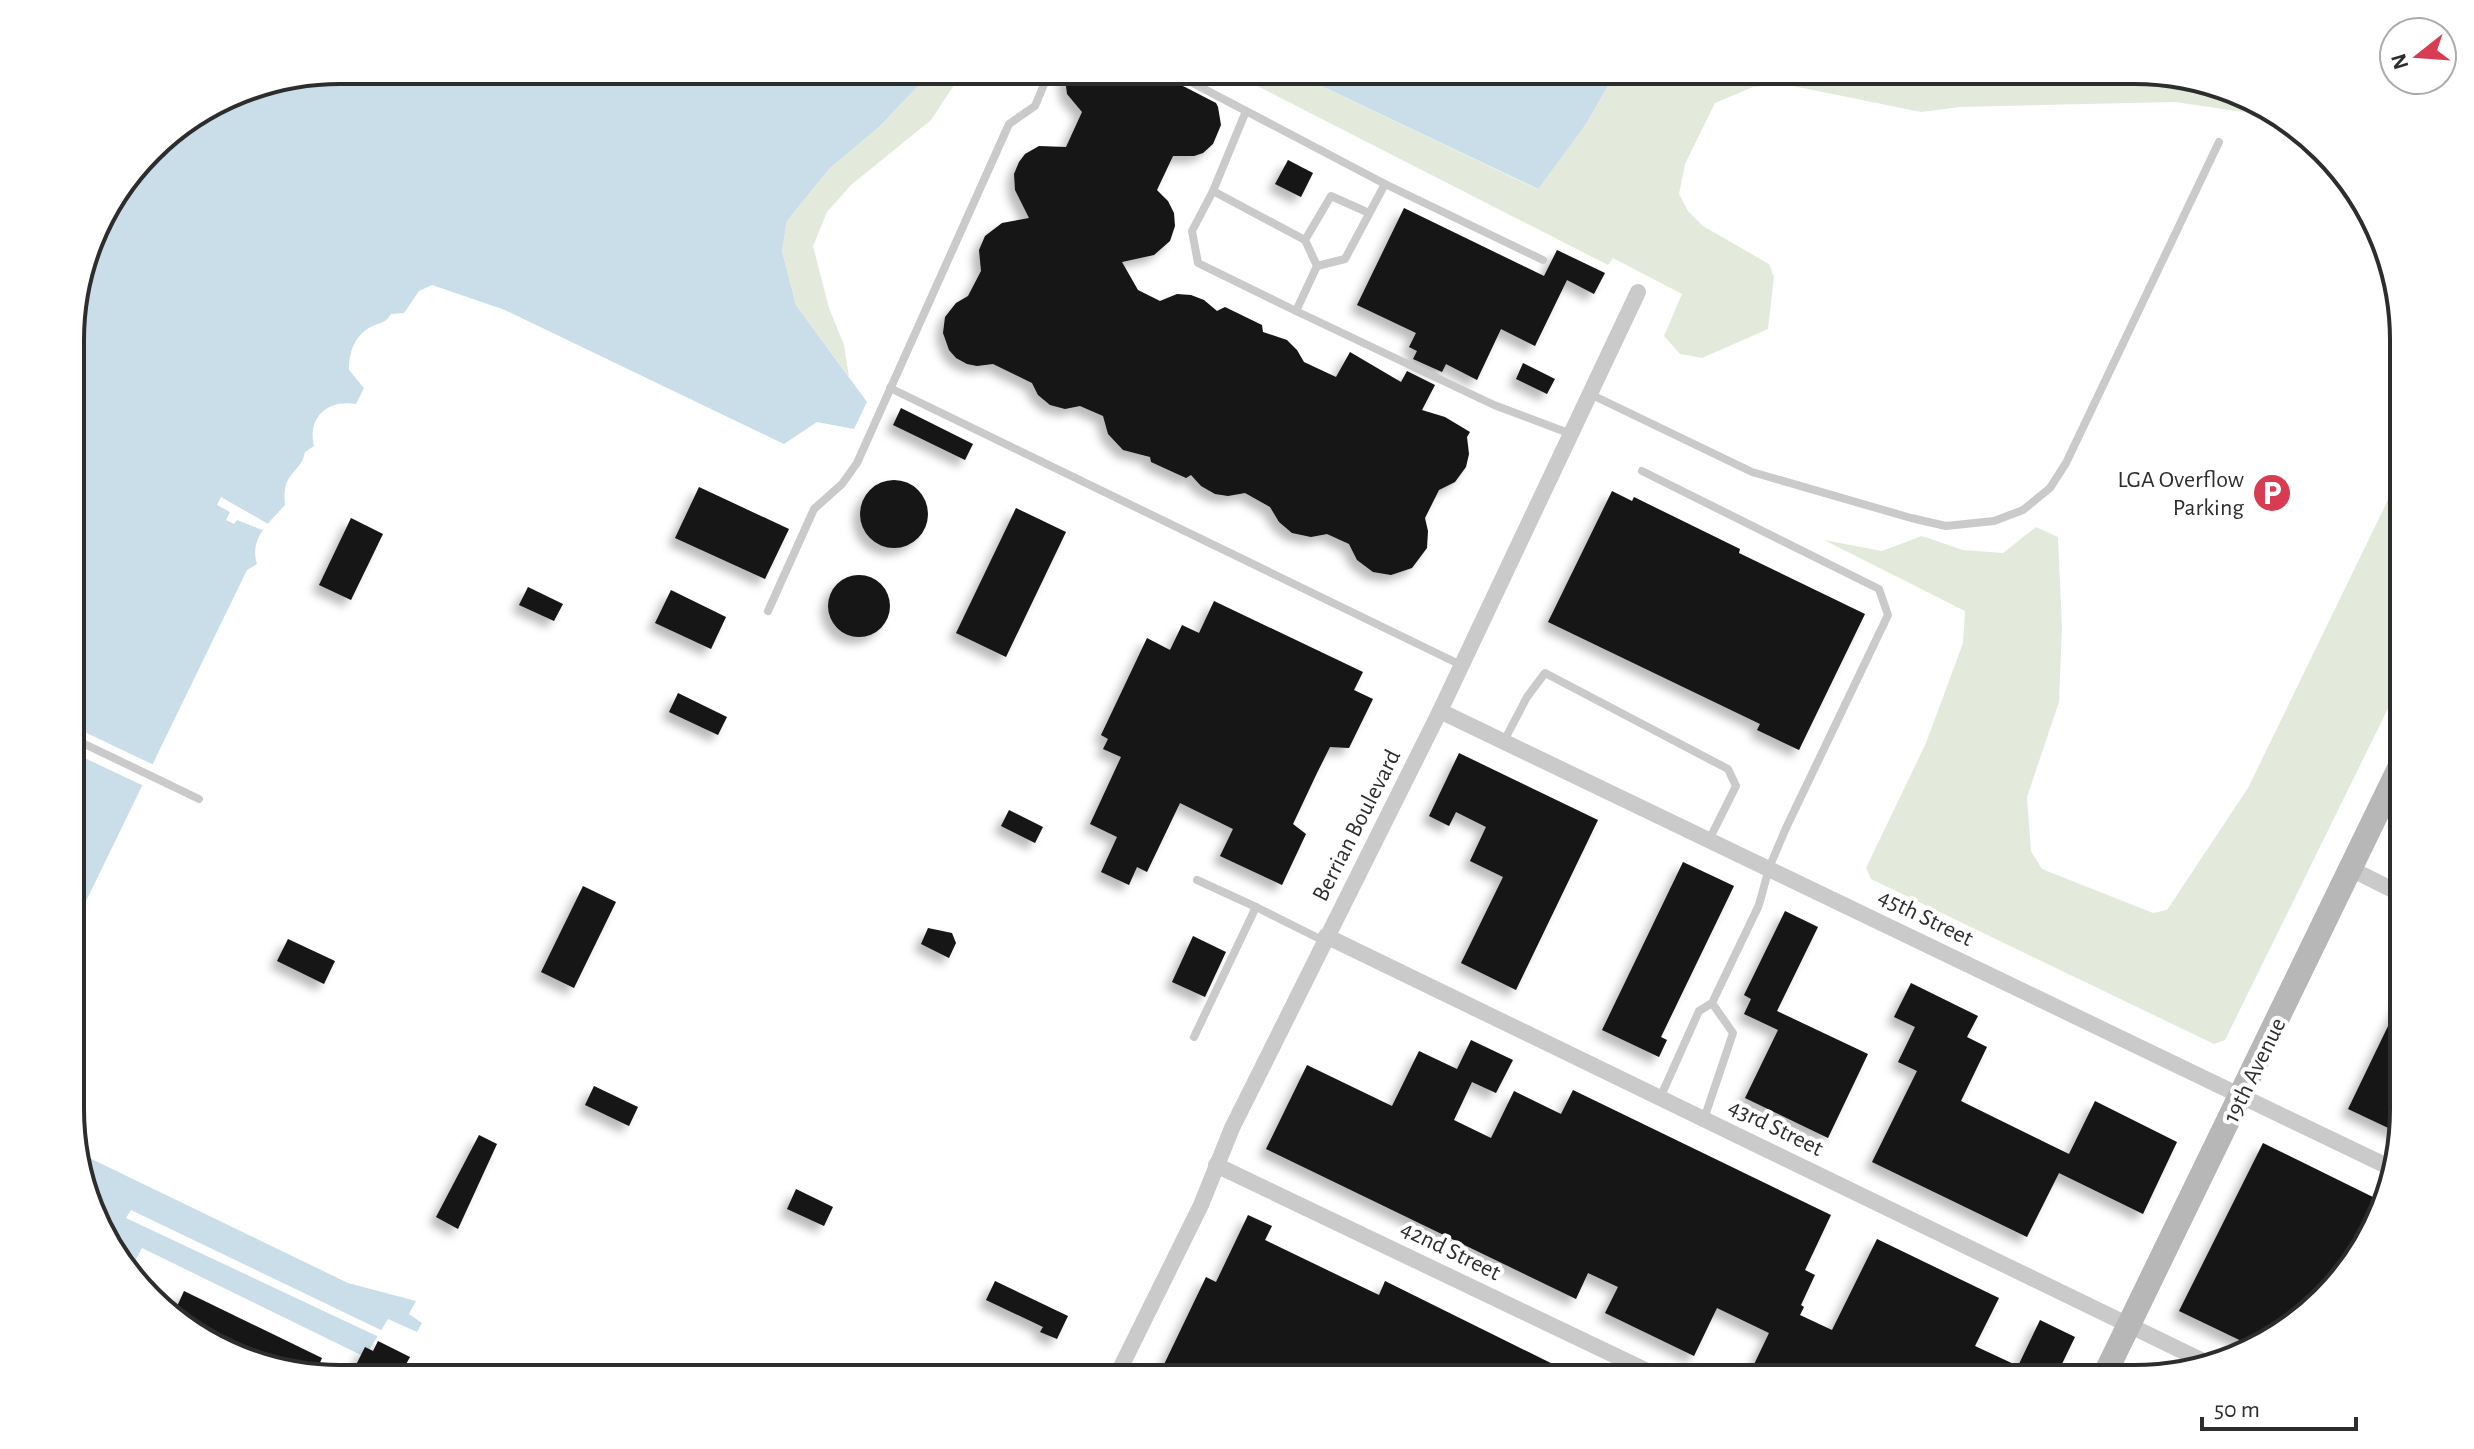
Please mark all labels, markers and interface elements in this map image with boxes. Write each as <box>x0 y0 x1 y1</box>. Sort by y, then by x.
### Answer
north arrow <box>2378 16 2458 96</box>
text: N <box>2387 51 2413 72</box>
place label: LGA Overflow Parking <box>2117 468 2244 520</box>
parking icon: LGA Overflow Parking <box>2251 472 2293 514</box>
street label: Berrian Boulevard <box>1308 746 1405 905</box>
street label: 45th Street <box>1874 885 1977 951</box>
street label: 19th Avenue <box>2219 1014 2291 1127</box>
street label: 43rd Street <box>1724 1095 1827 1161</box>
street label: 42nd Street <box>1397 1216 1505 1285</box>
scale bar <box>2202 1381 2356 1431</box>
text: 50 m <box>2214 1398 2260 1422</box>

